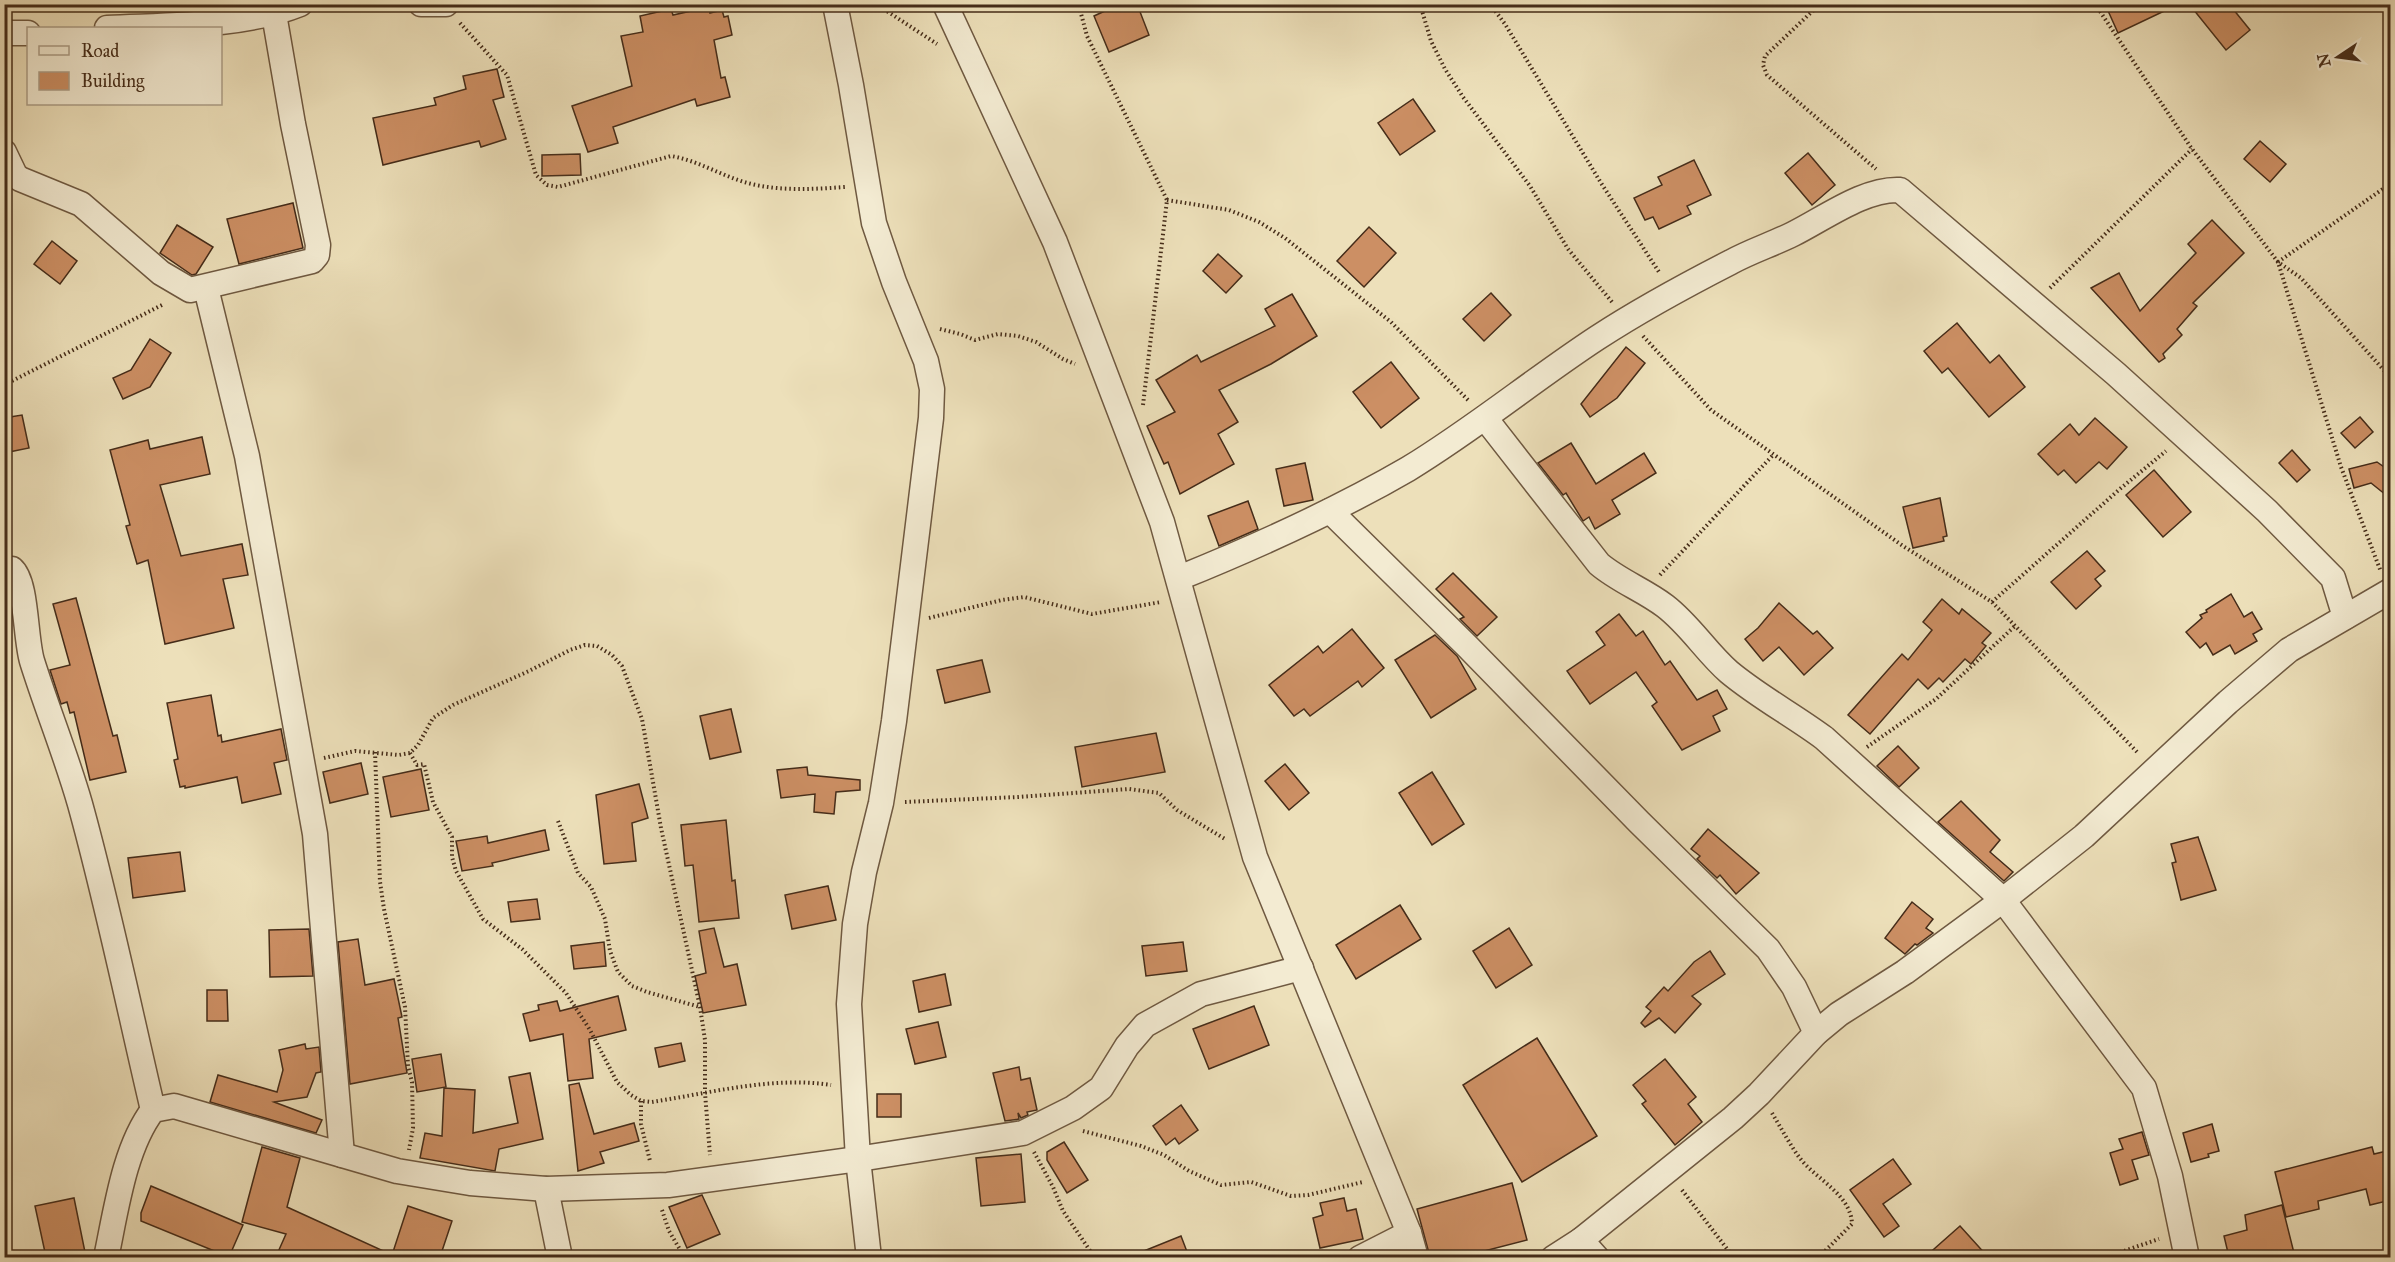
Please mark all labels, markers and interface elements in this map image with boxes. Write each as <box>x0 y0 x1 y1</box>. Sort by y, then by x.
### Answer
legend <box>27 27 222 105</box>
north arrow <box>2308 27 2368 87</box>
text: Road <box>81 40 119 62</box>
text: N <box>2313 51 2335 69</box>
text: Building <box>81 70 145 93</box>

